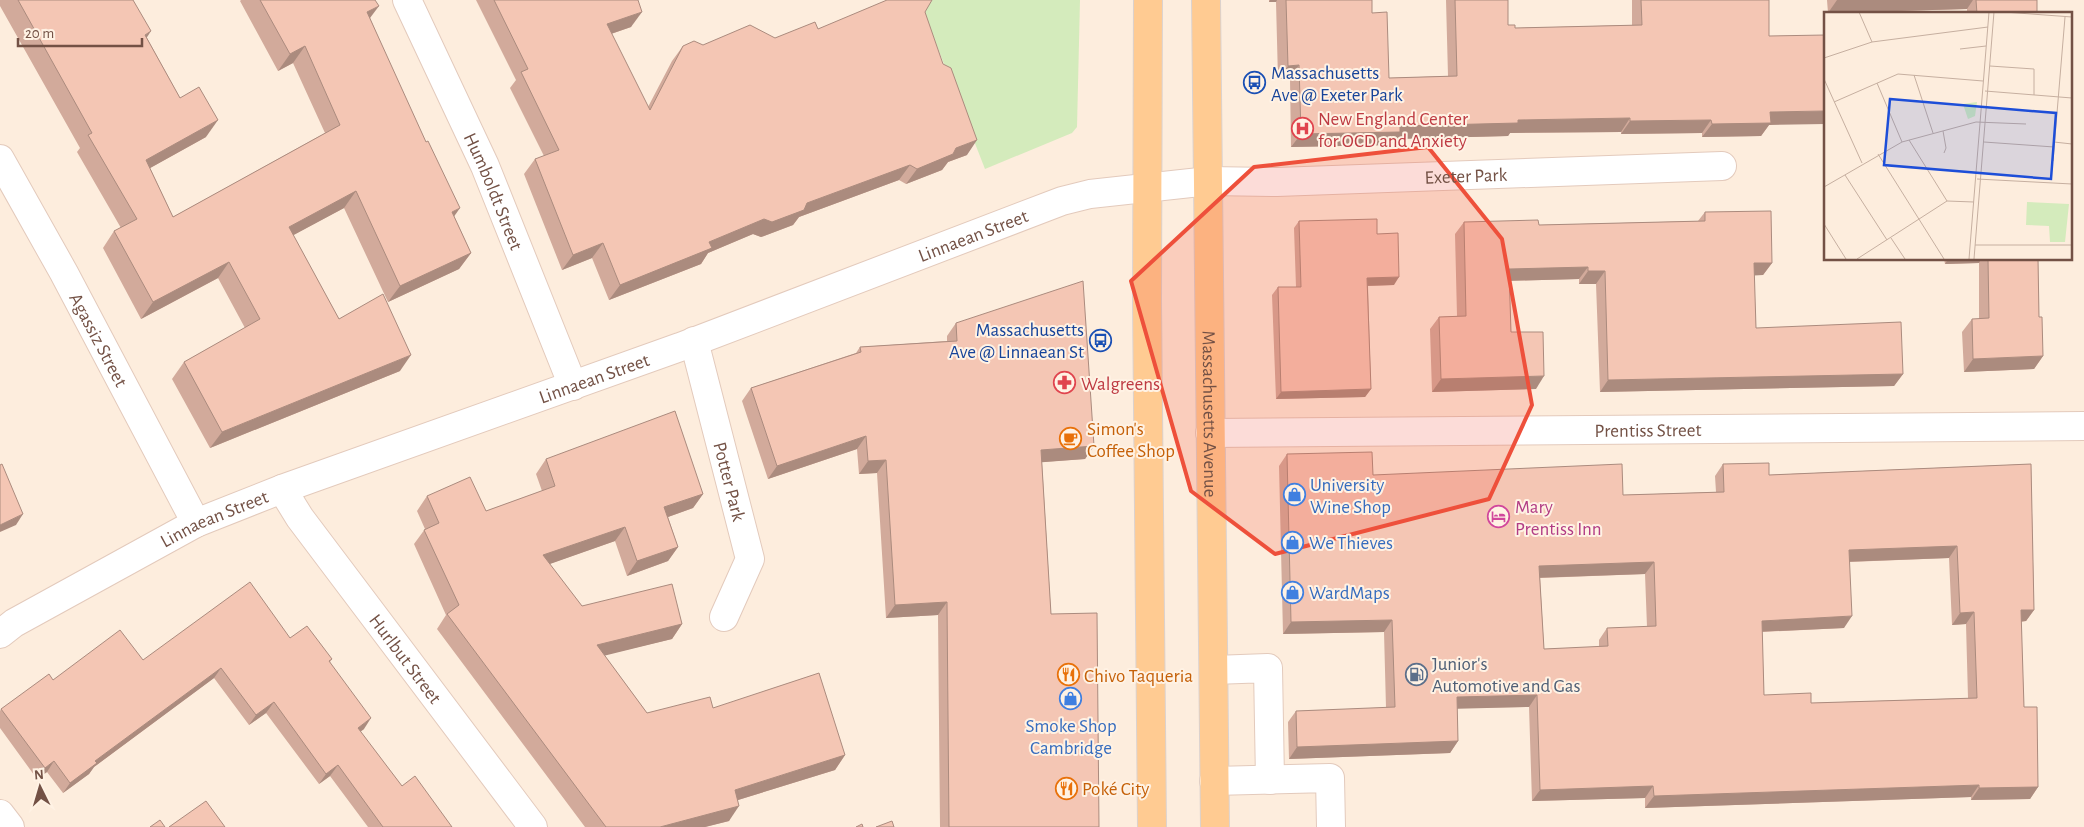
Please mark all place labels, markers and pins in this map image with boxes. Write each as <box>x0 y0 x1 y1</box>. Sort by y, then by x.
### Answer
place label: Massachusetts Ave @ Exeter Park <box>1271 64 1403 105</box>
bus stop icon: Massachusetts Ave @ Exeter Park <box>1243 71 1267 95</box>
place label: New England Center for OCD and Anxiety <box>1318 110 1468 151</box>
hospital icon: New England Center for OCD and Anxiety <box>1290 117 1314 141</box>
place label: Massachusetts Ave @ Linnaean St <box>949 321 1084 362</box>
bus stop icon: Massachusetts Ave @ Linnaean St <box>1088 328 1112 352</box>
pharmacy icon: Walgreens <box>1053 371 1077 395</box>
place label: Walgreens <box>1081 375 1160 394</box>
place label: Simon's Coffee Shop <box>1087 420 1175 461</box>
cafe icon: Simon's Coffee Shop <box>1059 427 1083 451</box>
place label: University Wine Shop <box>1310 476 1391 517</box>
shop icon: University Wine Shop <box>1282 483 1306 507</box>
place label: Mary Prentiss Inn <box>1515 498 1601 539</box>
hotel icon: Mary Prentiss Inn <box>1487 505 1511 529</box>
shop icon: We Thieves <box>1281 530 1305 554</box>
place label: We Thieves <box>1309 534 1393 553</box>
shop icon: WardMaps <box>1281 580 1305 604</box>
place label: WardMaps <box>1309 584 1390 603</box>
place label: Junior's Automotive and Gas <box>1432 655 1580 696</box>
fuel station icon: Junior's Automotive and Gas <box>1404 662 1428 686</box>
restaurant icon: Chivo Taqueria <box>1056 663 1080 687</box>
place label: Chivo Taqueria <box>1084 667 1193 686</box>
shop icon: Smoke Shop Cambridge <box>1059 687 1083 711</box>
place label: Smoke Shop Cambridge <box>1025 717 1117 758</box>
restaurant icon: Poké City <box>1054 776 1078 800</box>
place label: Poké City <box>1082 780 1149 799</box>

